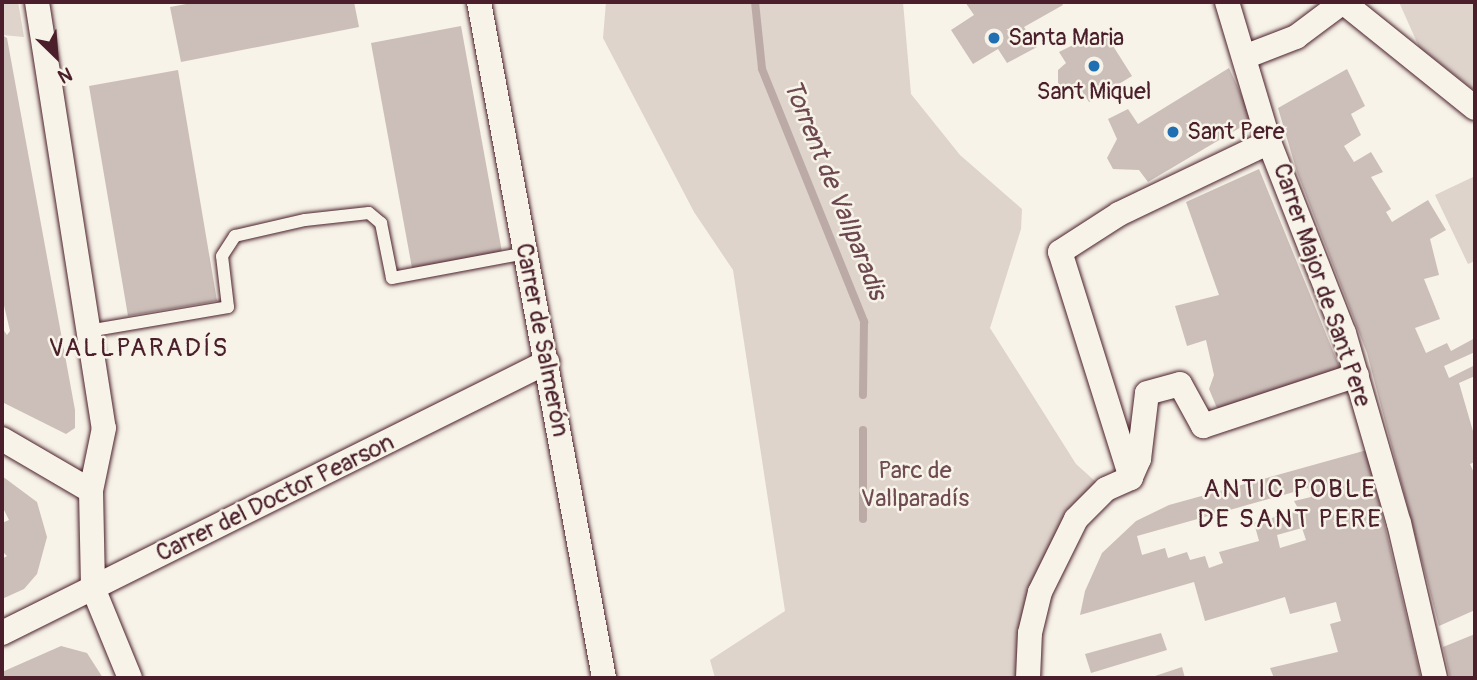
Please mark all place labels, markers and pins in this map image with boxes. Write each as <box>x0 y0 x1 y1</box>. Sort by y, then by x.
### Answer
place label: Santa Maria <box>1008 24 1124 52</box>
marker: Santa Maria <box>986 30 1002 46</box>
marker: Sant Miquel <box>1086 58 1102 74</box>
place label: Sant Miquel <box>1036 78 1152 106</box>
place label: Sant Pere <box>1187 118 1285 146</box>
marker: Sant Pere <box>1165 124 1181 140</box>

